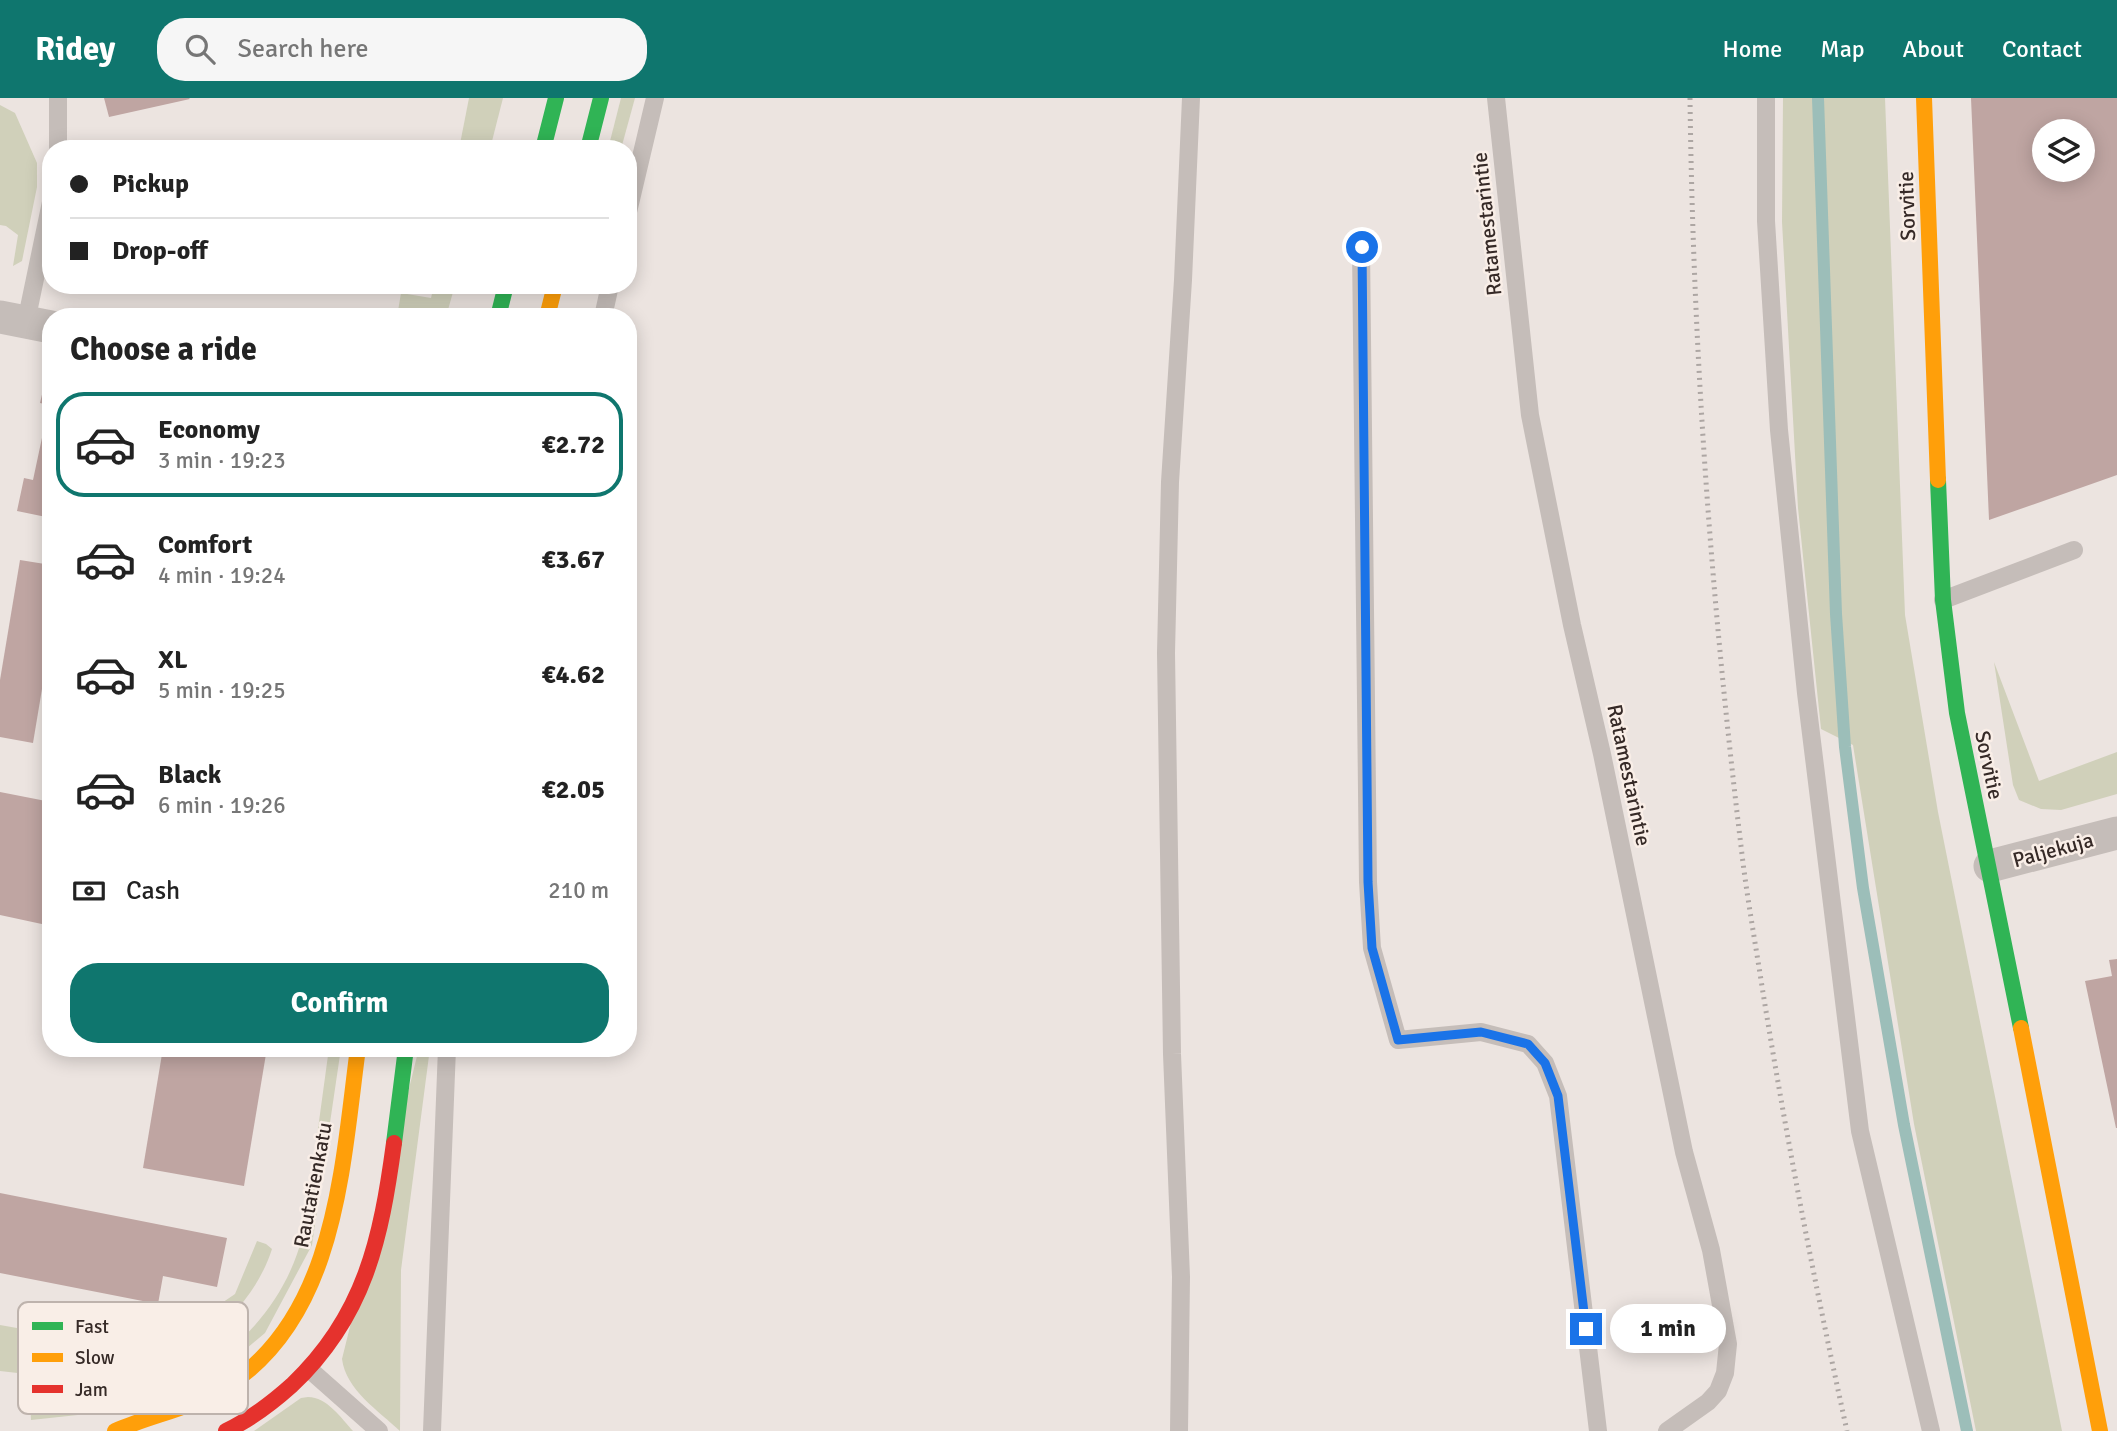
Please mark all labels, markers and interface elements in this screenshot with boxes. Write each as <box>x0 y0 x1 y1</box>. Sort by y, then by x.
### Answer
search box <box>157 18 647 81</box>
text: Ridey <box>35 29 115 70</box>
icon: search <box>181 30 219 68</box>
text: Search here <box>237 33 369 65</box>
text: Home <box>1722 34 1782 64</box>
text: Map <box>1820 34 1865 64</box>
text: About <box>1903 34 1964 64</box>
text: Contact <box>2002 34 2082 64</box>
map controls <box>2032 119 2095 182</box>
button: layers <box>2032 119 2095 182</box>
street label: Ratamestarintie <box>1467 151 1507 297</box>
text: Pickup <box>112 168 189 200</box>
street label: Sorvitie <box>1893 171 1921 241</box>
route start <box>1346 231 1378 263</box>
text: Drop-off <box>112 235 208 267</box>
text: Choose a ride <box>70 330 257 369</box>
icon: car <box>74 413 137 476</box>
text: Economy <box>158 414 260 446</box>
text: €2.72 <box>541 429 605 461</box>
text: 3 min · 19:23 <box>158 446 286 475</box>
icon: car <box>74 528 137 591</box>
text: Comfort <box>158 529 252 561</box>
text: €3.67 <box>541 544 605 576</box>
text: 4 min · 19:24 <box>158 561 286 590</box>
icon: car <box>74 643 137 706</box>
text: XL <box>158 644 188 676</box>
text: €4.62 <box>541 659 605 691</box>
text: 5 min · 19:25 <box>158 676 286 705</box>
street label: Ratamestarintie <box>1601 702 1657 848</box>
street label: Sorvitie <box>1969 728 2009 802</box>
icon: car <box>74 758 137 821</box>
text: Black <box>158 759 221 791</box>
text: €2.05 <box>541 774 605 806</box>
text: 6 min · 19:26 <box>158 791 286 820</box>
street label: Paljekuja <box>2010 827 2096 873</box>
icon: cash <box>70 872 108 910</box>
text: Cash <box>126 875 180 907</box>
text: 210 m <box>548 876 609 905</box>
button: Confirm <box>70 963 609 1043</box>
street label: Rautatienkatu <box>288 1120 338 1250</box>
legend <box>18 1302 248 1414</box>
callout: 1 min <box>1610 1304 1726 1354</box>
route end <box>1570 1313 1602 1345</box>
text: 1 min <box>1640 1314 1696 1343</box>
text: Fast <box>75 1315 109 1339</box>
text: Slow <box>75 1346 115 1370</box>
text: Jam <box>75 1378 108 1402</box>

